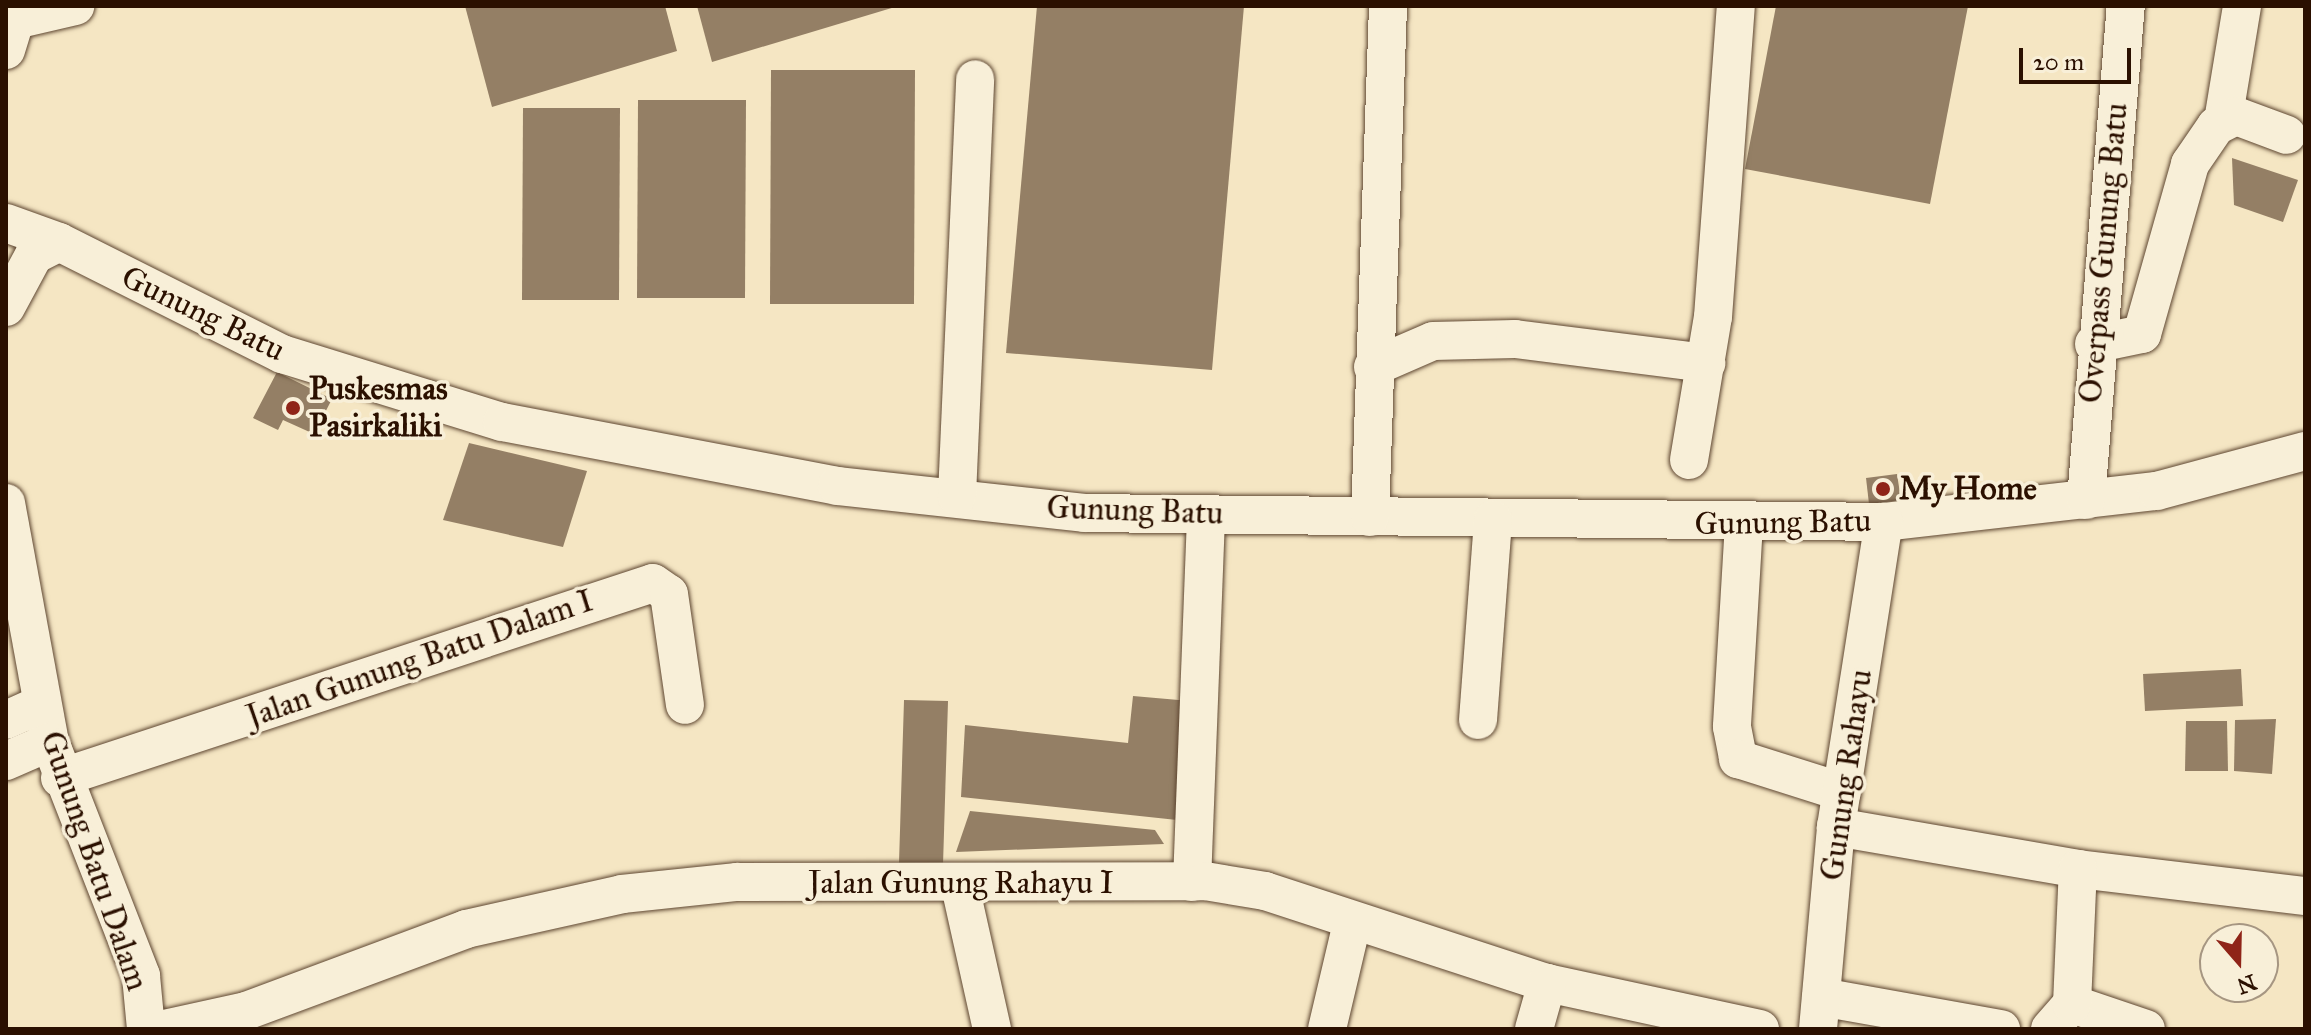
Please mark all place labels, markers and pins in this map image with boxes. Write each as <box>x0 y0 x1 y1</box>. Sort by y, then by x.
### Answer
place label: Puskesmas Pasirkaliki <box>309 371 448 446</box>
marker: Puskesmas Pasirkaliki <box>284 399 302 417</box>
place label: My Home <box>1899 470 2037 508</box>
marker: My Home <box>1874 480 1892 498</box>

